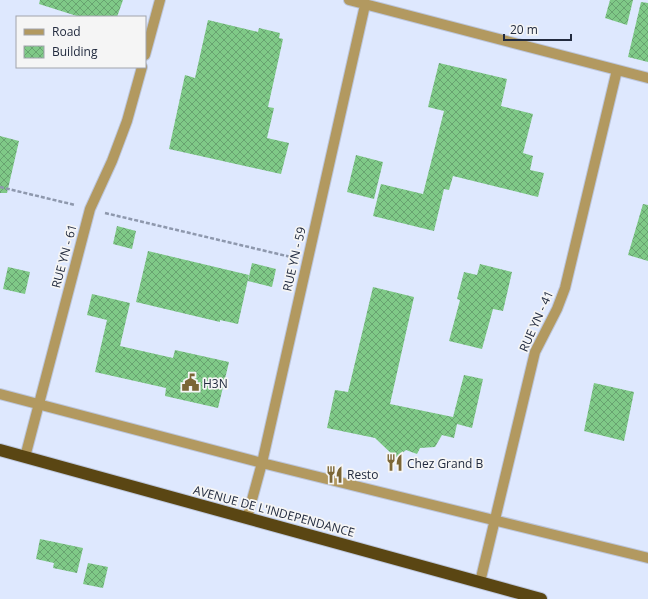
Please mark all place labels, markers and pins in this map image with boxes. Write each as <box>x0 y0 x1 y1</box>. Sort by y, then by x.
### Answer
public building icon: H3N <box>180 373 200 393</box>
place label: H3N <box>203 375 228 392</box>
restaurant icon: Chez Grand B <box>384 453 404 473</box>
place label: Chez Grand B <box>407 455 484 472</box>
restaurant icon: Resto <box>324 464 344 484</box>
place label: Resto <box>347 466 378 483</box>

